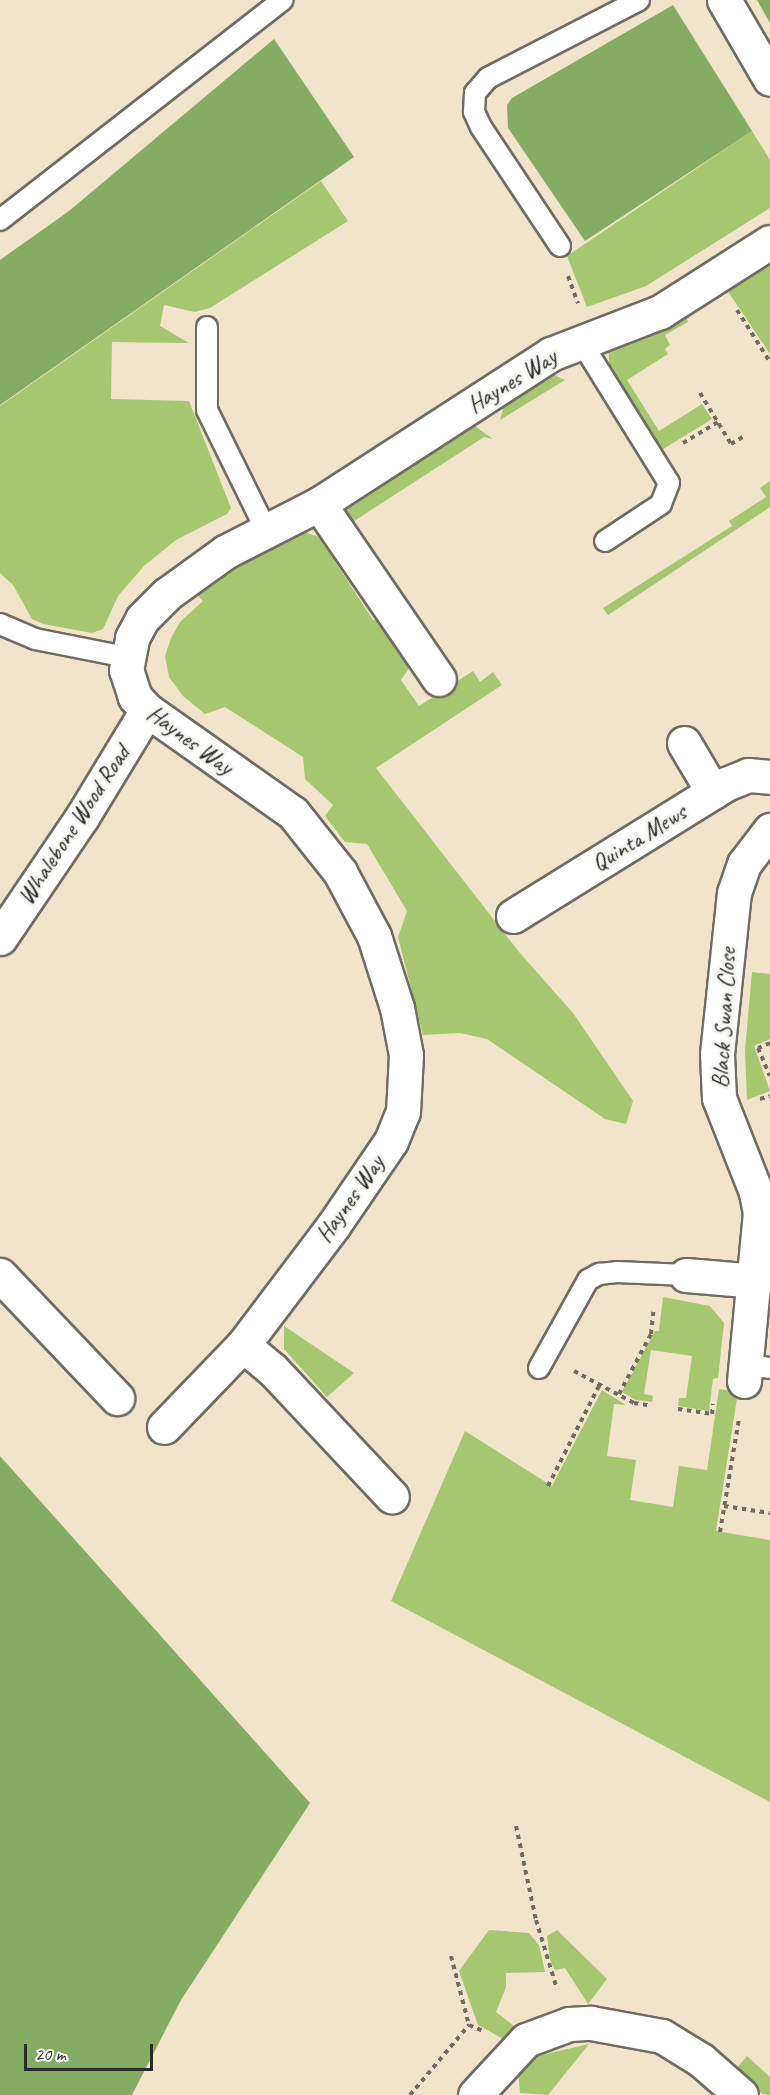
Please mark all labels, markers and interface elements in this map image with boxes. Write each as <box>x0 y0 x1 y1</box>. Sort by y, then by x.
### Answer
street label: Haynes Way <box>462 342 562 420</box>
street label: Haynes Way <box>141 699 239 781</box>
street label: Whalebone Wood Road <box>12 740 136 910</box>
street label: Quinta Mews <box>587 798 691 878</box>
street label: Black Swan Close <box>706 947 742 1089</box>
street label: Haynes Way <box>310 1150 390 1248</box>
scale bar <box>27 2032 156 2070</box>
text: 20 m <box>35 2043 66 2065</box>

